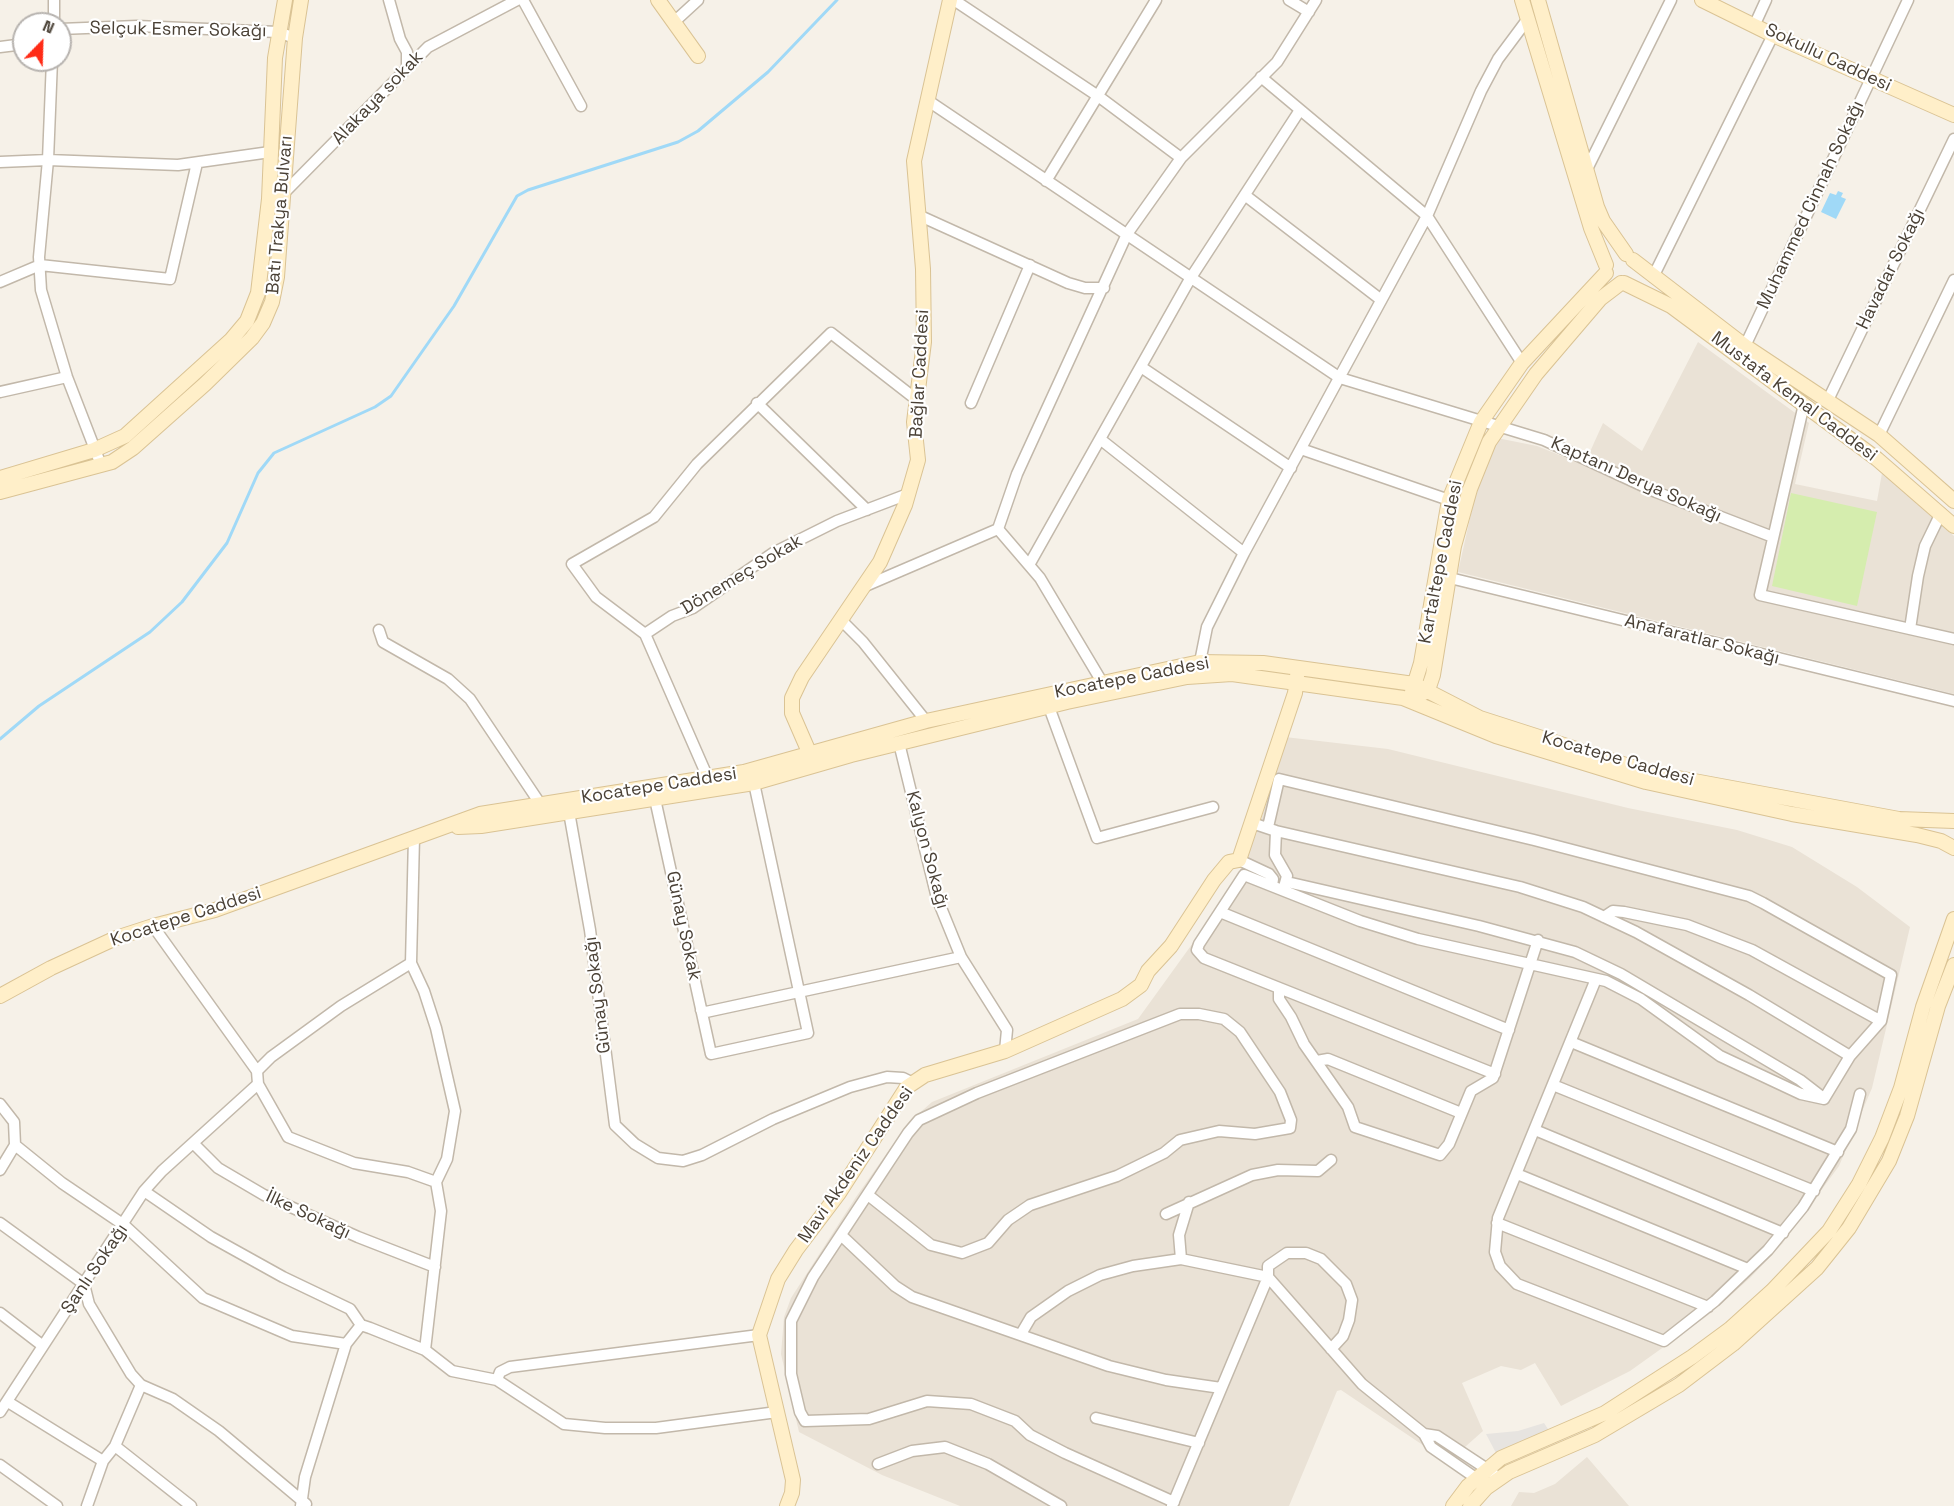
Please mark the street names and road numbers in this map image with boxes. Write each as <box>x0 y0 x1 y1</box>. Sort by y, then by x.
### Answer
street label: Selçuk Esmer Sokağı <box>89 18 267 42</box>
street label: Sokullu Caddesi <box>1761 19 1895 97</box>
street label: Alakaya sokak <box>328 47 428 149</box>
street label: Muhammed Cinnah Sokağı <box>1753 97 1869 313</box>
street label: Batı Trakya Bulvarı <box>262 135 298 295</box>
street label: Havadar Sokağı <box>1852 205 1930 333</box>
street label: Bağlar Caddesi <box>906 309 934 439</box>
street label: Mustafa Kemal Caddesi <box>1707 328 1881 466</box>
street label: Kaptanı Derya Sokağı <box>1547 433 1725 527</box>
street label: Kartaltepe Caddesi <box>1415 478 1467 646</box>
street label: Dönemeç Sokak <box>677 530 807 620</box>
street label: Anafaratlar Sokağı <box>1622 610 1782 670</box>
street label: Kocatepe Caddesi <box>1053 652 1211 704</box>
street label: Kocatepe Caddesi <box>1539 727 1697 791</box>
street label: Kocatepe Caddesi <box>580 763 738 809</box>
street label: Kalyon Sokağı <box>901 789 953 911</box>
street label: Günay Sokak <box>661 869 705 983</box>
street label: Kocatepe Caddesi <box>108 882 264 952</box>
street label: Günay Sokağı <box>580 935 616 1055</box>
street label: Mavi Akdeniz Caddesi <box>794 1083 918 1247</box>
street label: İlke Sokağı <box>262 1186 354 1244</box>
street label: Şanlı Sokağı <box>57 1220 133 1318</box>

